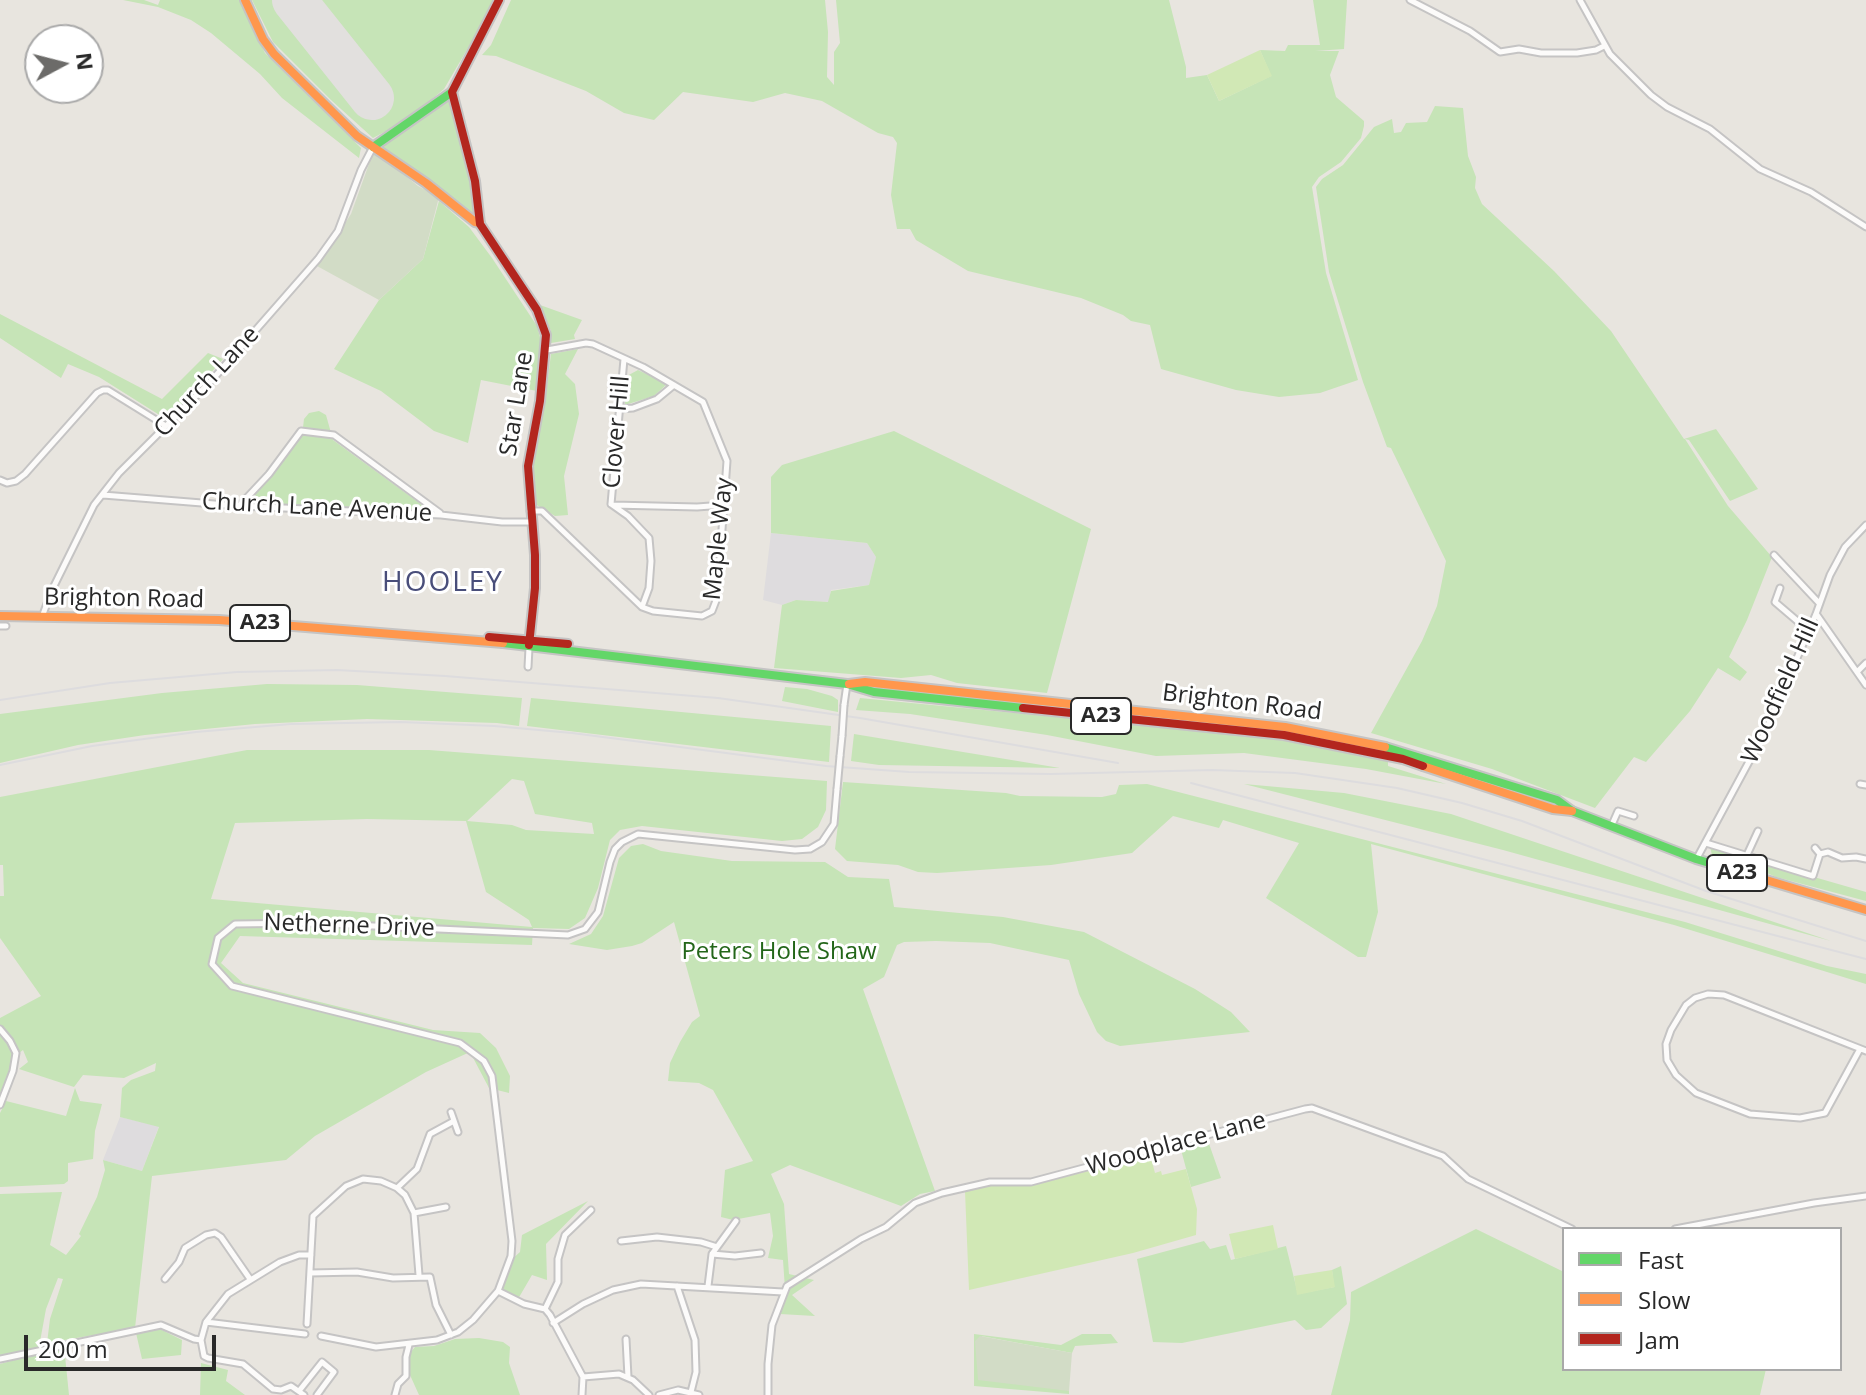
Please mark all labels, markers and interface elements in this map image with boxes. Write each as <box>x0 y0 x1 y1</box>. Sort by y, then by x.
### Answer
north arrow <box>24 24 104 104</box>
text: N <box>70 51 102 72</box>
street label: Church Lane <box>148 321 266 443</box>
street label: Star Lane <box>495 350 539 458</box>
street label: Clover Hill <box>598 374 636 490</box>
street label: Maple Way <box>698 476 740 602</box>
street label: Church Lane Avenue <box>201 488 433 528</box>
district label: HOOLEY <box>382 566 504 600</box>
street label: Brighton Road <box>44 583 204 615</box>
road number: A23 <box>230 605 290 641</box>
street label: Woodfield Hill <box>1736 614 1826 768</box>
street label: Brighton Road <box>1161 679 1323 727</box>
road number: A23 <box>1071 698 1131 734</box>
road number: A23 <box>1707 855 1767 891</box>
street label: Netherne Drive <box>263 909 435 943</box>
park label: Peters Hole Shaw <box>681 938 877 966</box>
street label: Woodplace Lane <box>1083 1106 1269 1182</box>
legend <box>1562 1227 1842 1371</box>
text: Fast <box>1638 1243 1684 1276</box>
text: Slow <box>1638 1283 1690 1316</box>
scale bar <box>28 1319 220 1369</box>
text: Jam <box>1638 1323 1680 1356</box>
text: 200 m <box>38 1332 108 1365</box>

